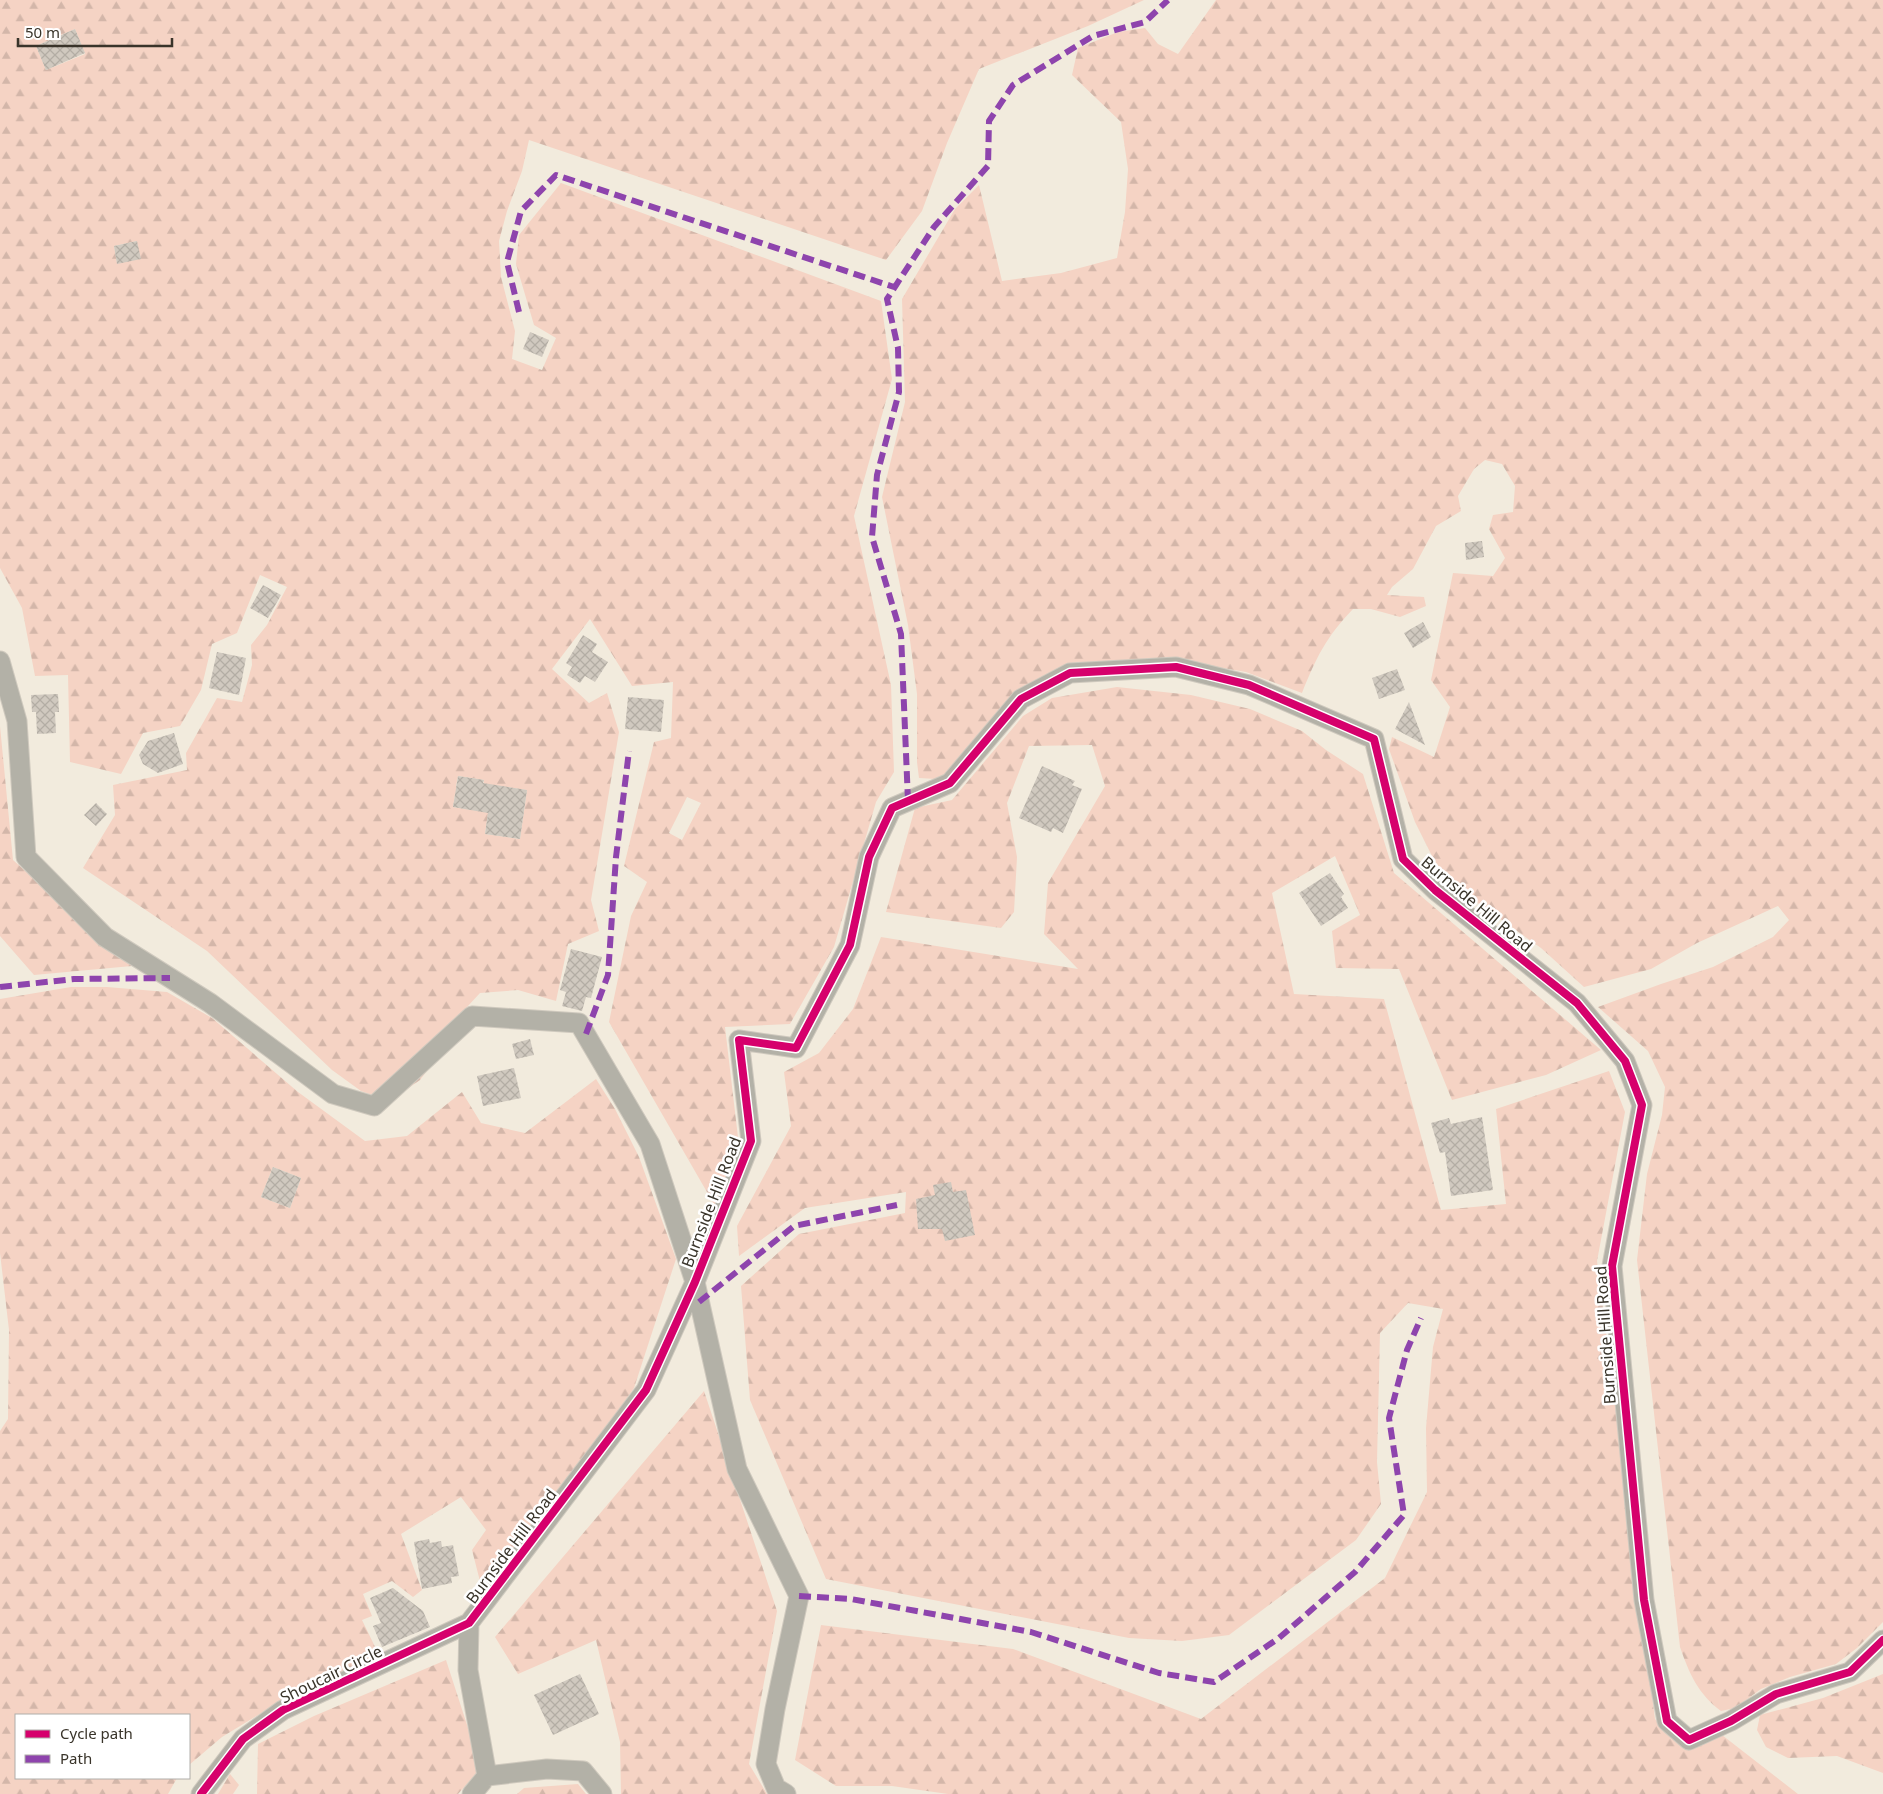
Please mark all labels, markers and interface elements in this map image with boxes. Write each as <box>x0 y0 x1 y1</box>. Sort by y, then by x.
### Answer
scale bar <box>18 15 171 47</box>
text: 50 m <box>25 22 60 42</box>
street label: Burnside Hill Road <box>1417 851 1537 957</box>
street label: Burnside Hill Road <box>676 1133 746 1271</box>
street label: Burnside Hill Road <box>1589 1265 1621 1405</box>
street label: Burnside Hill Road <box>461 1484 561 1608</box>
street label: Shoucair Circle <box>276 1640 386 1708</box>
legend <box>15 1714 190 1779</box>
text: Cycle path <box>60 1723 133 1743</box>
text: Path <box>60 1748 92 1768</box>

